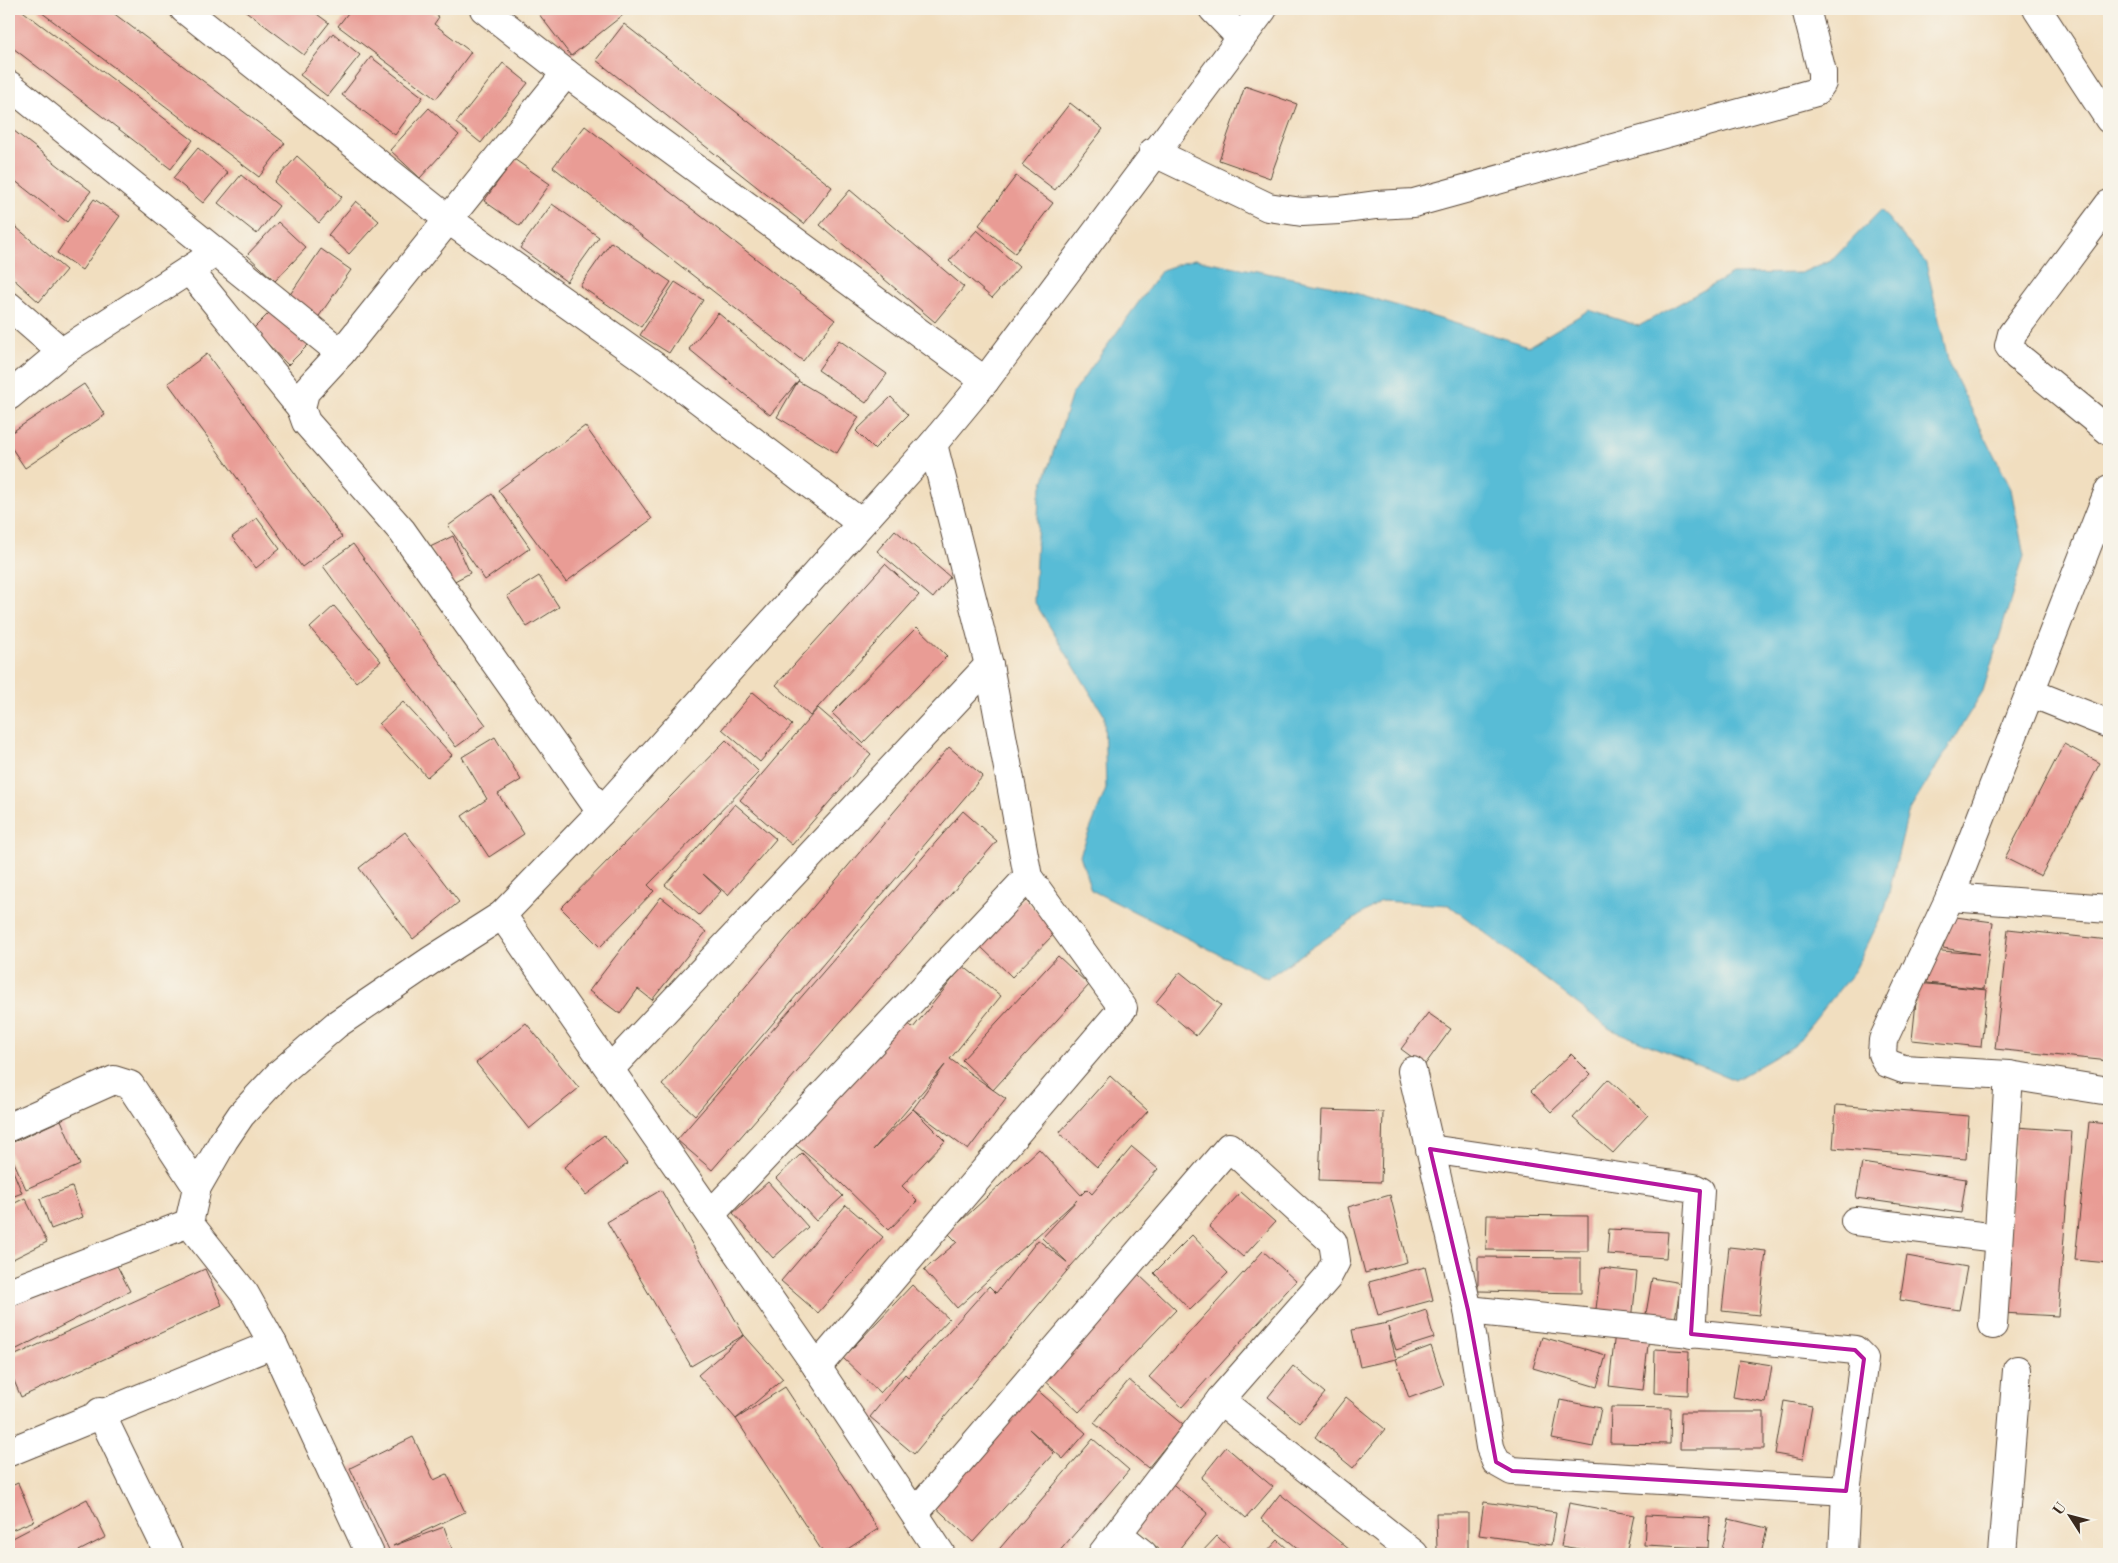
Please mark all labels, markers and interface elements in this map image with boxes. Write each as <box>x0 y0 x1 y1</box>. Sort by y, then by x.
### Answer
north arrow <box>2046 1490 2096 1540</box>
text: U <box>2050 1499 2071 1519</box>

